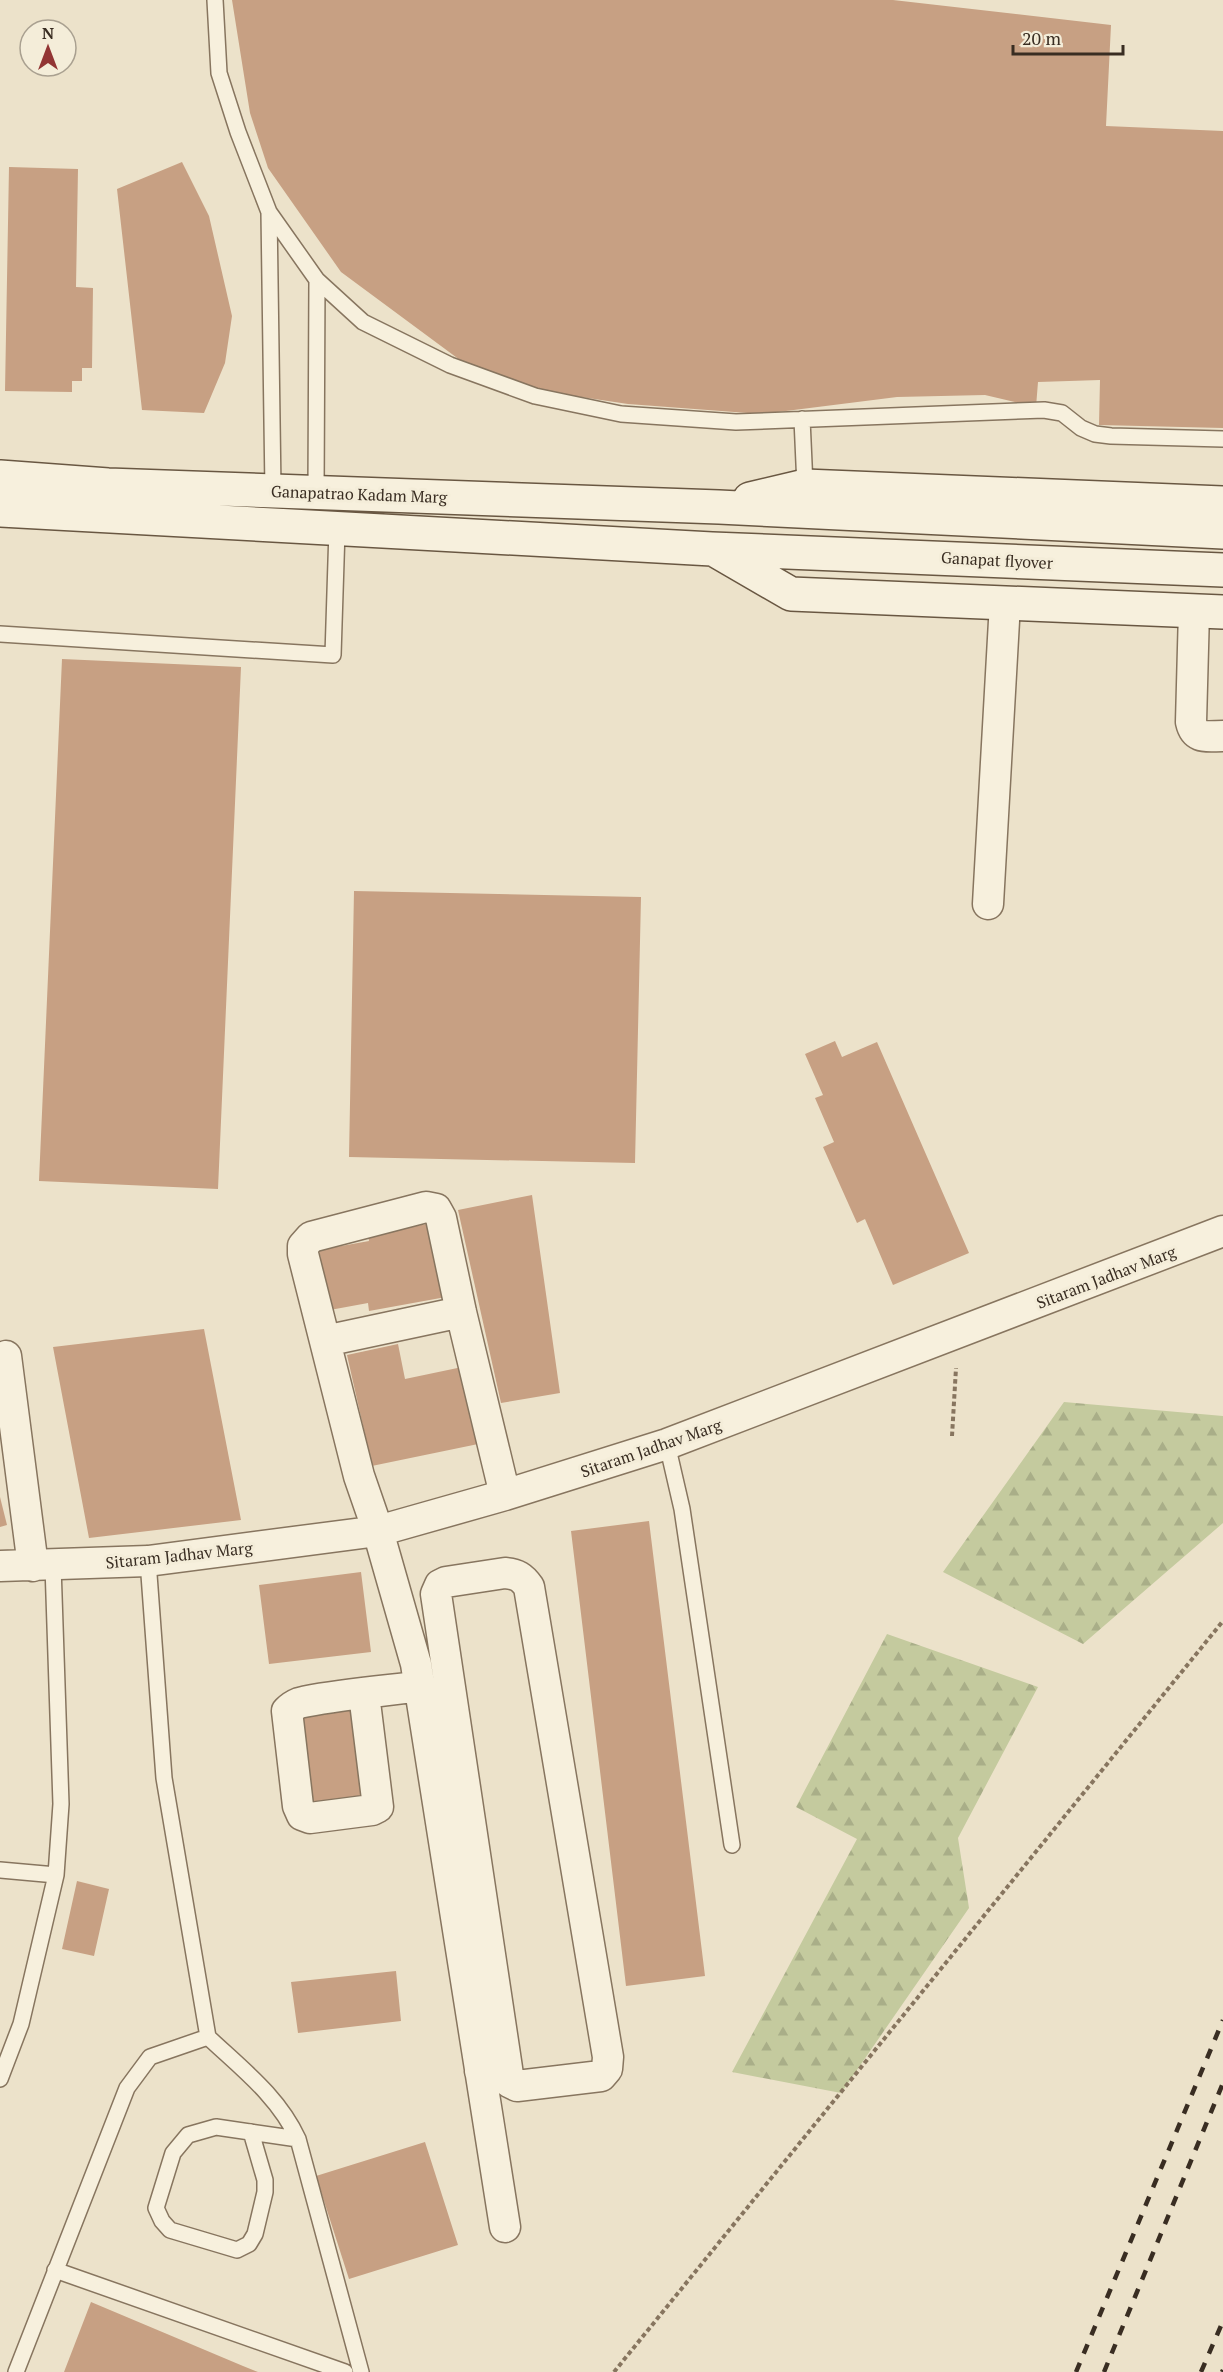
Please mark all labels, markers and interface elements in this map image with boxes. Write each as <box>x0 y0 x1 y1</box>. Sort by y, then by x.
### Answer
north arrow <box>18 18 78 78</box>
scale bar <box>1013 18 1122 56</box>
text: N <box>42 22 54 44</box>
text: 20 m <box>1022 26 1062 50</box>
street label: Ganapatrao Kadam Marg <box>271 480 448 508</box>
street label: Ganapat flyover <box>941 546 1054 574</box>
street label: Sitaram Jadhav Marg <box>1033 1240 1179 1314</box>
street label: Sitaram Jadhav Marg <box>578 1413 725 1482</box>
street label: Sitaram Jadhav Marg <box>104 1536 254 1574</box>

